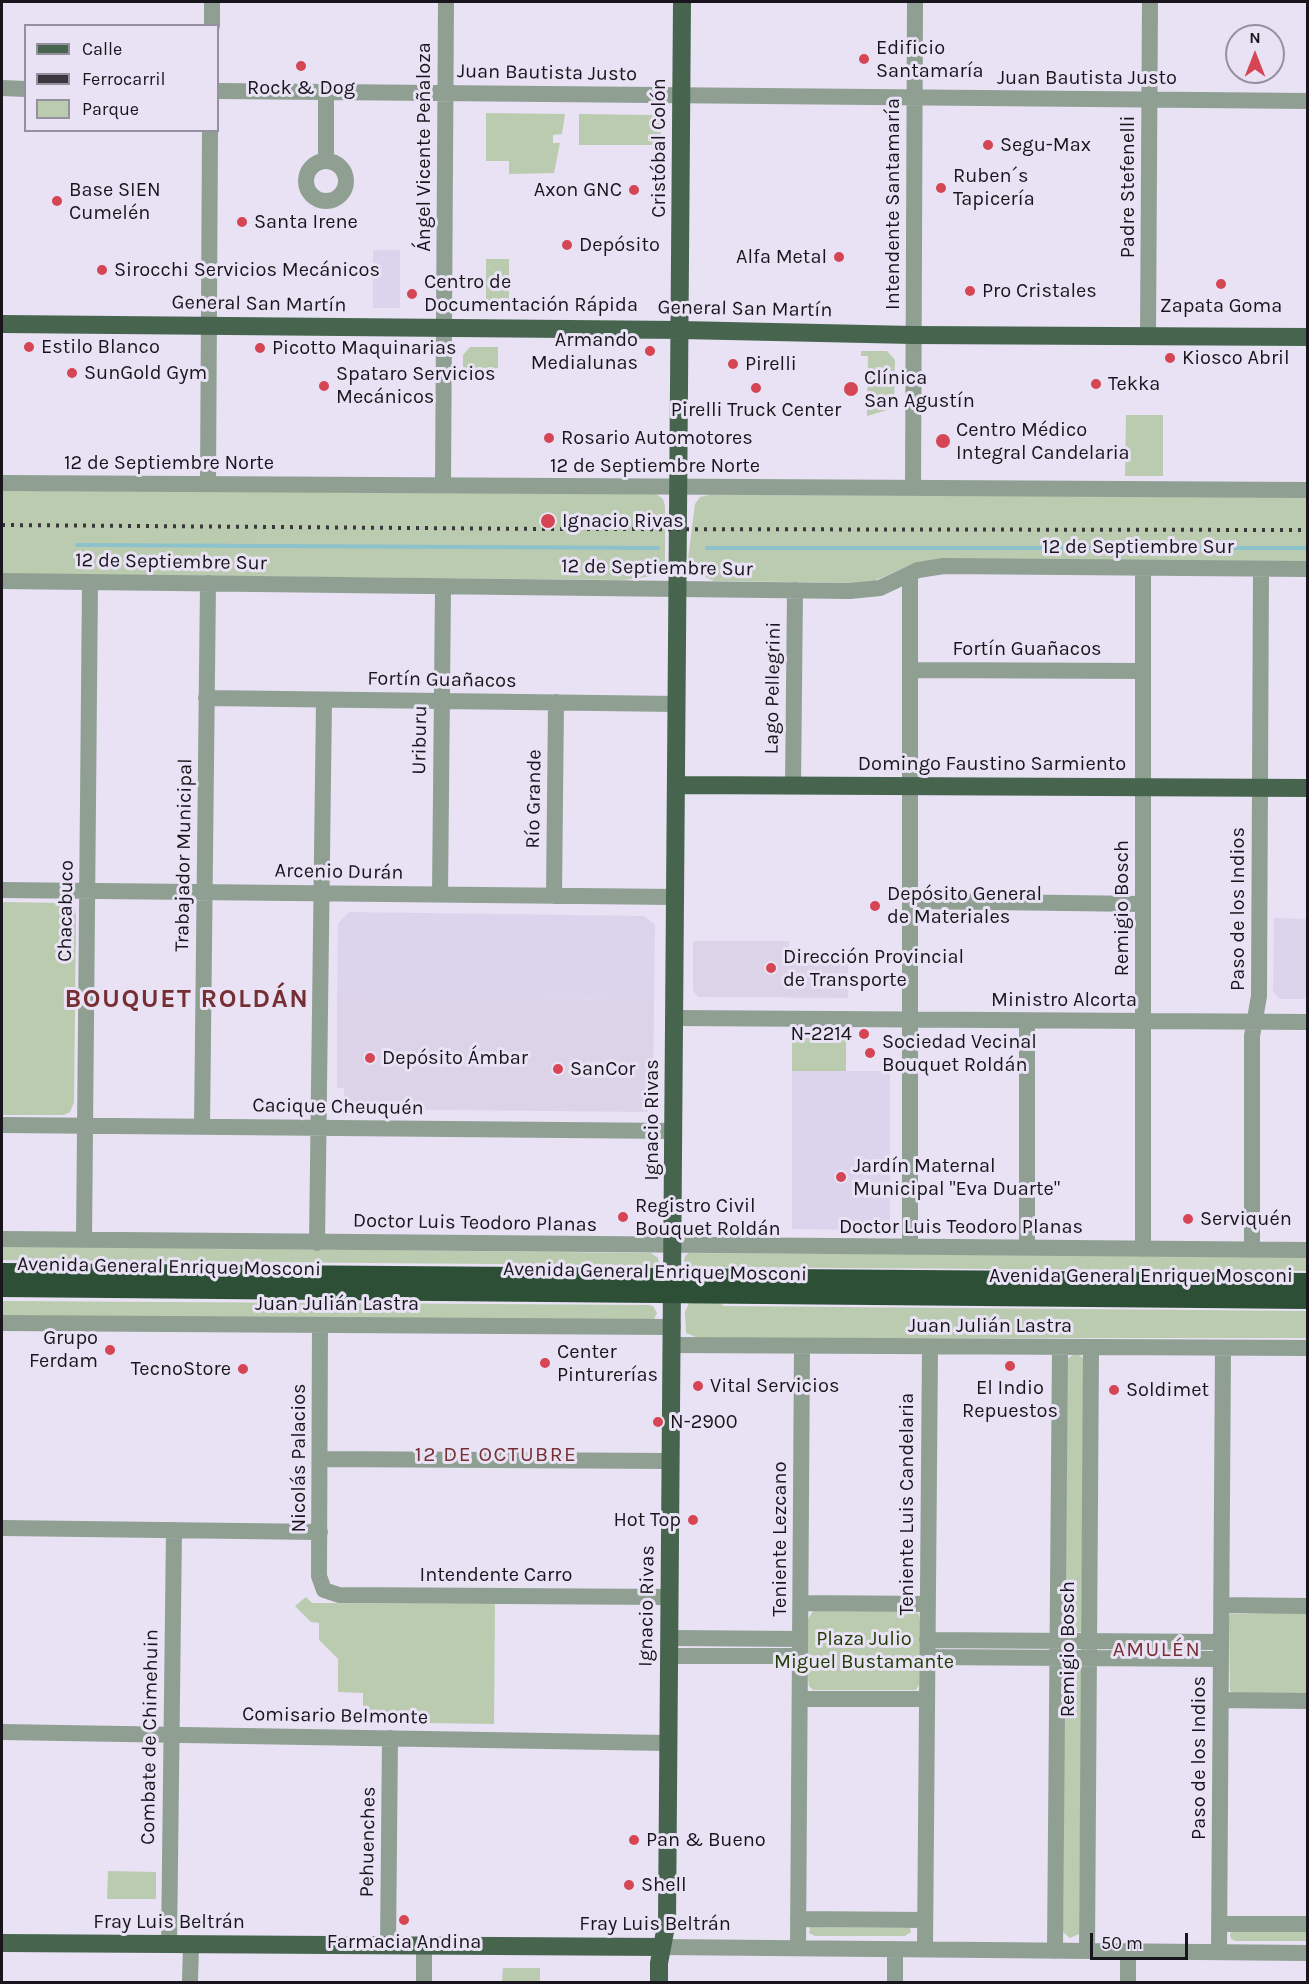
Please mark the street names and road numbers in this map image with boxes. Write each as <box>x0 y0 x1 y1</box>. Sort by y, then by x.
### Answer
street label: Ángel Vicente Peñaloza <box>412 42 436 252</box>
street label: Juan Bautista Justo <box>457 59 637 87</box>
street label: Juan Bautista Justo <box>997 66 1177 90</box>
street label: Cristóbal Colón <box>647 78 671 218</box>
street label: Intendente Santamaría <box>881 98 905 310</box>
street label: Padre Stefenelli <box>1116 116 1140 258</box>
street label: General San Martín <box>171 290 347 318</box>
street label: General San Martín <box>657 295 833 323</box>
street label: 12 de Septiembre Norte <box>64 451 274 475</box>
street label: 12 de Septiembre Norte <box>550 454 760 478</box>
street label: 12 de Septiembre Sur <box>1042 535 1234 559</box>
street label: 12 de Septiembre Sur <box>75 548 267 576</box>
street label: 12 de Septiembre Sur <box>561 554 753 582</box>
street label: Lago Pellegrini <box>760 621 786 755</box>
street label: Fortín Guañacos <box>952 637 1102 661</box>
street label: Fortín Guañacos <box>367 667 517 693</box>
street label: Uriburu <box>407 705 433 775</box>
street label: Río Grande <box>521 749 547 849</box>
street label: Domingo Faustino Sarmiento <box>858 752 1126 776</box>
street label: Trabajador Municipal <box>170 758 198 952</box>
street label: Paso de los Indios <box>1226 827 1250 991</box>
street label: Remigio Bosch <box>1110 840 1134 976</box>
street label: Arcenio Durán <box>274 859 404 885</box>
street label: Chacabuco <box>53 860 79 962</box>
street label: Ministro Alcorta <box>991 988 1137 1012</box>
street label: Ignacio Rivas <box>640 1059 664 1181</box>
street label: Cacique Cheuquén <box>252 1094 424 1120</box>
street label: Doctor Luis Teodoro Planas <box>353 1209 597 1237</box>
street label: Doctor Luis Teodoro Planas <box>839 1215 1083 1239</box>
street label: Avenida General Enrique Mosconi <box>17 1252 321 1282</box>
street label: Avenida General Enrique Mosconi <box>503 1257 807 1287</box>
street label: Avenida General Enrique Mosconi <box>989 1264 1293 1288</box>
street label: Juan Julián Lastra <box>255 1292 419 1316</box>
street label: Juan Julián Lastra <box>908 1314 1072 1338</box>
street label: Nicolás Palacios <box>287 1383 311 1533</box>
street label: Teniente Luis Candelaria <box>895 1393 919 1615</box>
street label: Teniente Lezcano <box>768 1461 792 1617</box>
street label: Ignacio Rivas <box>634 1545 660 1667</box>
street label: Intendente Carro <box>420 1563 572 1587</box>
street label: Remigio Bosch <box>1056 1581 1080 1717</box>
street label: Combate de Chimehuin <box>136 1629 164 1845</box>
street label: Paso de los Indios <box>1187 1676 1211 1840</box>
street label: Comisario Belmonte <box>242 1702 428 1730</box>
street label: Pehuenches <box>355 1786 381 1898</box>
street label: Fray Luis Beltrán <box>93 1910 245 1934</box>
street label: Fray Luis Beltrán <box>579 1912 731 1936</box>

